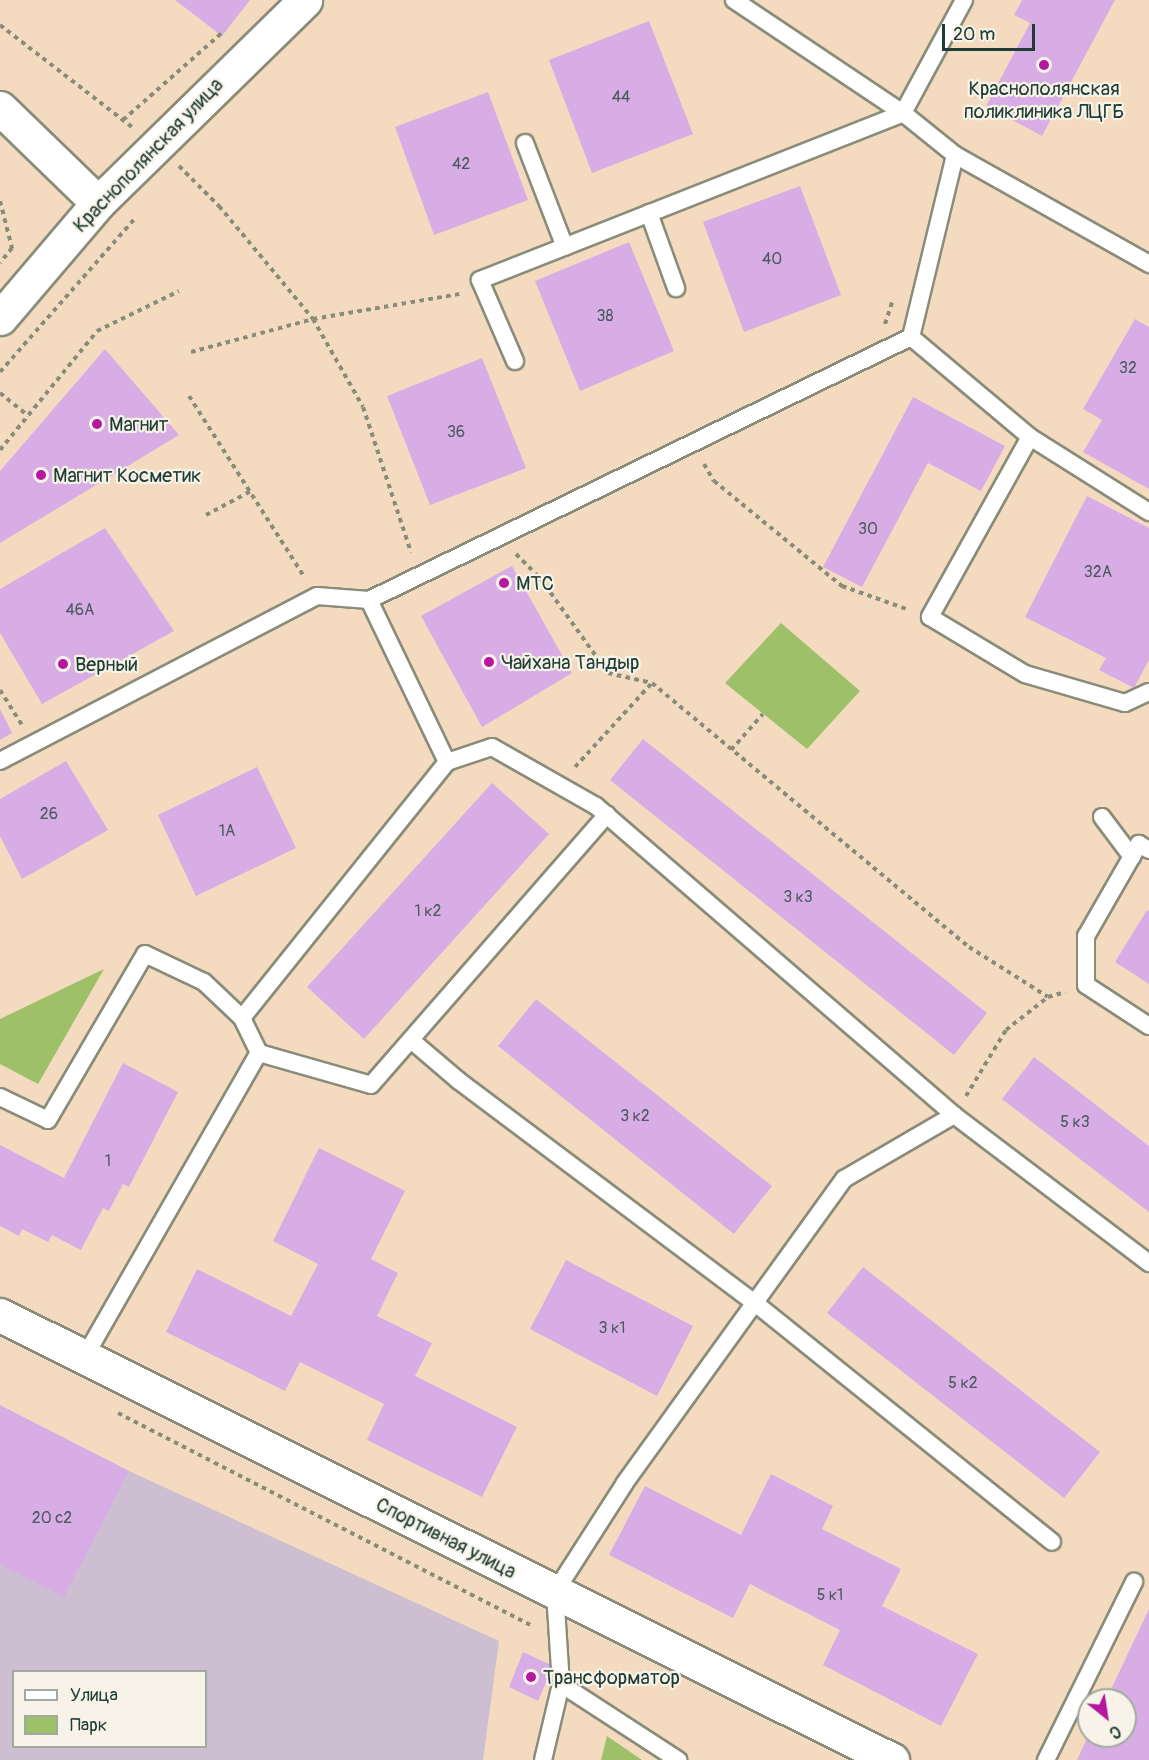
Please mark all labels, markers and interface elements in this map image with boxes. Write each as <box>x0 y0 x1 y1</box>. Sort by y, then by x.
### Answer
scale bar <box>945 12 1038 50</box>
text: 20 m <box>953 23 995 46</box>
marker: Краснополянская поликлиника ЛЦГБ <box>1035 56 1053 74</box>
street label: Краснополянская улица <box>68 73 228 237</box>
place label: Краснополянская поликлиника ЛЦГБ <box>964 76 1124 123</box>
house number: 44 <box>612 87 630 107</box>
house number: 42 <box>452 154 470 174</box>
house number: 40 <box>762 249 782 269</box>
house number: 38 <box>597 306 613 326</box>
house number: 32 <box>1119 358 1137 378</box>
place label: Магнит <box>109 412 168 436</box>
marker: Магнит <box>90 417 104 431</box>
house number: 36 <box>447 422 465 442</box>
place label: Магнит Косметик <box>53 463 201 487</box>
marker: Магнит Косметик <box>34 468 48 482</box>
house number: 30 <box>858 519 878 539</box>
house number: 32А <box>1084 562 1112 582</box>
place label: МТС <box>516 571 554 595</box>
marker: МТС <box>497 576 511 590</box>
house number: 46А <box>66 600 94 620</box>
place label: Чайхана Тандыр <box>501 650 639 674</box>
place label: Верный <box>75 652 138 676</box>
marker: Чайхана Тандыр <box>482 655 496 669</box>
marker: Верный <box>56 657 70 671</box>
house number: 26 <box>40 804 58 824</box>
house number: 1А <box>219 821 235 841</box>
house number: 3 к3 <box>783 887 813 907</box>
house number: 1 к2 <box>415 901 441 921</box>
house number: 3 к2 <box>620 1106 650 1126</box>
house number: 5 к3 <box>1060 1112 1090 1132</box>
house number: 1 <box>105 1151 111 1171</box>
house number: 3 к1 <box>599 1318 625 1338</box>
house number: 5 к2 <box>948 1373 978 1393</box>
street label: Спортивная улица <box>372 1492 520 1584</box>
house number: 20 с2 <box>32 1508 72 1528</box>
house number: 5 к1 <box>817 1585 843 1605</box>
place label: Трансформатор <box>543 1665 680 1689</box>
legend <box>12 1670 207 1748</box>
marker: Трансформатор <box>524 1670 538 1684</box>
text: Улица <box>70 1684 118 1707</box>
north arrow <box>1077 1688 1137 1748</box>
text: Парк <box>70 1714 107 1737</box>
text: С <box>1106 1721 1124 1743</box>

